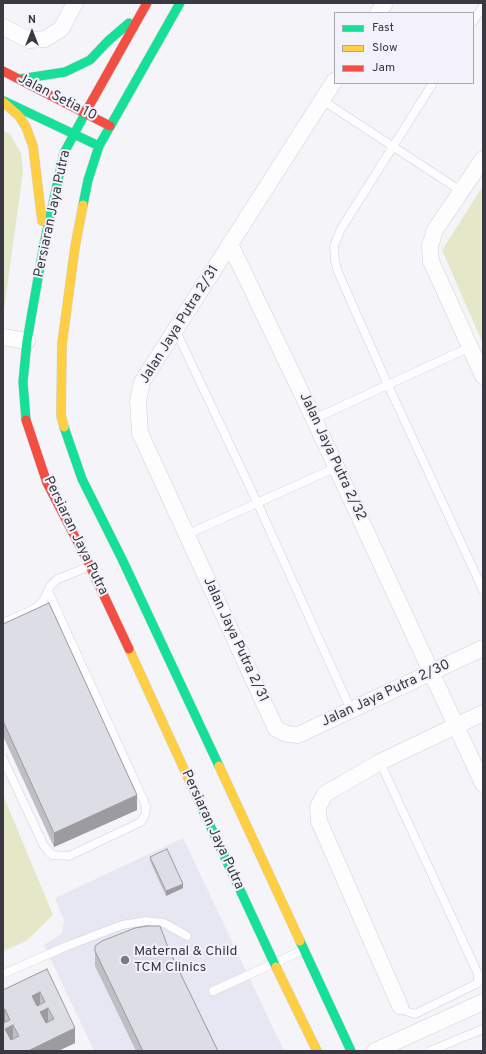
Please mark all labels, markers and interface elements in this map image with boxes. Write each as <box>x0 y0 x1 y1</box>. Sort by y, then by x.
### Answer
north arrow <box>12 12 52 52</box>
legend <box>334 12 474 84</box>
text: N <box>28 13 36 27</box>
text: Fast <box>372 20 394 36</box>
text: Slow <box>372 40 398 56</box>
text: Jam <box>372 60 395 76</box>
street label: Jalan Setia 10 <box>15 71 99 125</box>
street label: Persiaran Jaya Putra <box>31 149 75 279</box>
street label: Jalan Jaya Putra 2/31 <box>137 263 223 387</box>
street label: Jalan Jaya Putra 2/32 <box>295 390 369 524</box>
street label: Persiaran Jaya Putra <box>39 474 111 598</box>
street label: Jalan Jaya Putra 2/31 <box>199 575 271 705</box>
street label: Jalan Jaya Putra 2/30 <box>319 657 453 731</box>
street label: Persiaran Jaya Putra <box>177 768 247 892</box>
place label: Maternal & Child TCM Clinics <box>134 944 237 976</box>
marker: Maternal & Child TCM Clinics <box>119 954 131 966</box>

